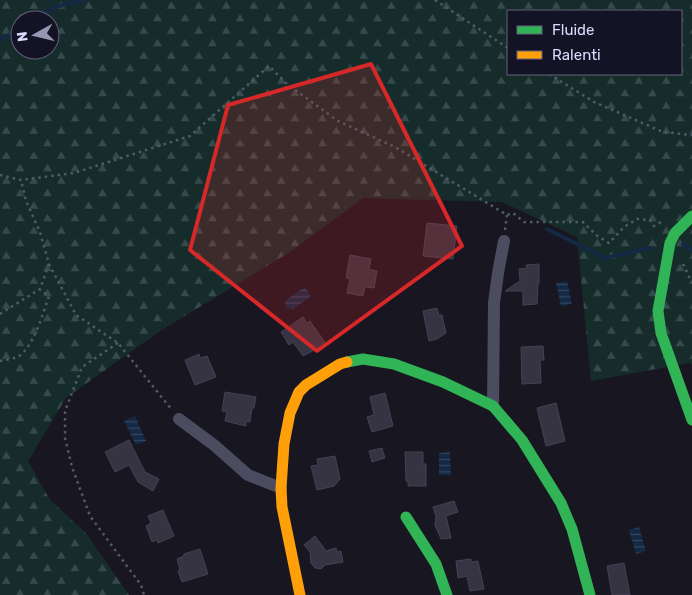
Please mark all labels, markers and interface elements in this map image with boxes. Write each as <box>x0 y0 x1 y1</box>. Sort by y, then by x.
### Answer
north arrow <box>10 10 60 60</box>
legend <box>507 10 682 75</box>
text: Fluide <box>552 21 594 39</box>
text: N <box>14 31 32 43</box>
text: Ralenti <box>552 46 601 64</box>

